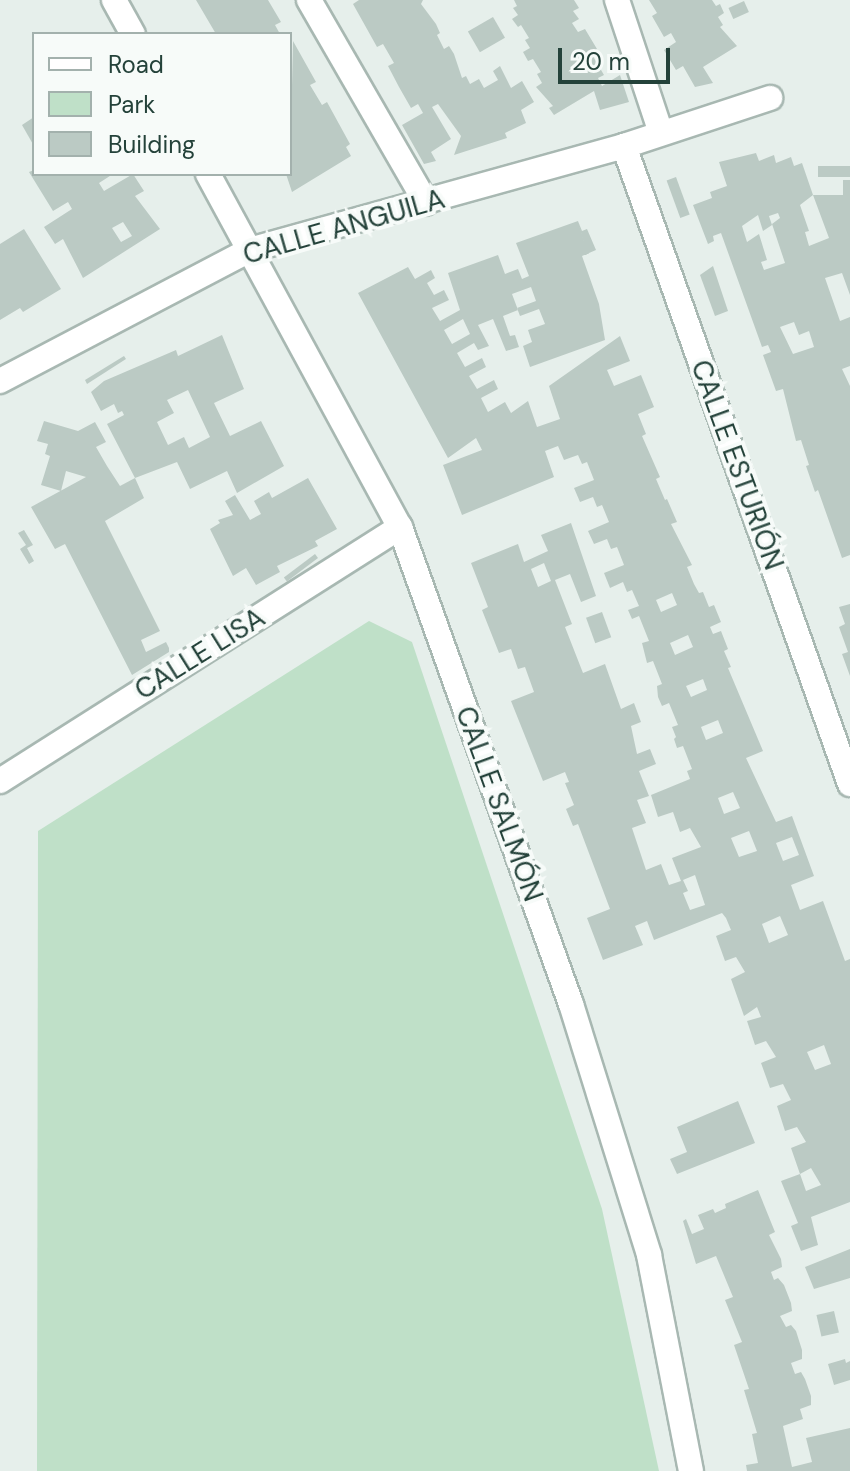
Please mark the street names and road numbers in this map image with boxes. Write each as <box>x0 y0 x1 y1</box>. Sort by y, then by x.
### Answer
street label: CALLE ANGUILA <box>239 182 449 272</box>
street label: CALLE ESTURIÓN <box>683 356 791 574</box>
street label: CALLE LISA <box>129 601 271 707</box>
street label: CALLE SALMÓN <box>448 702 550 906</box>

